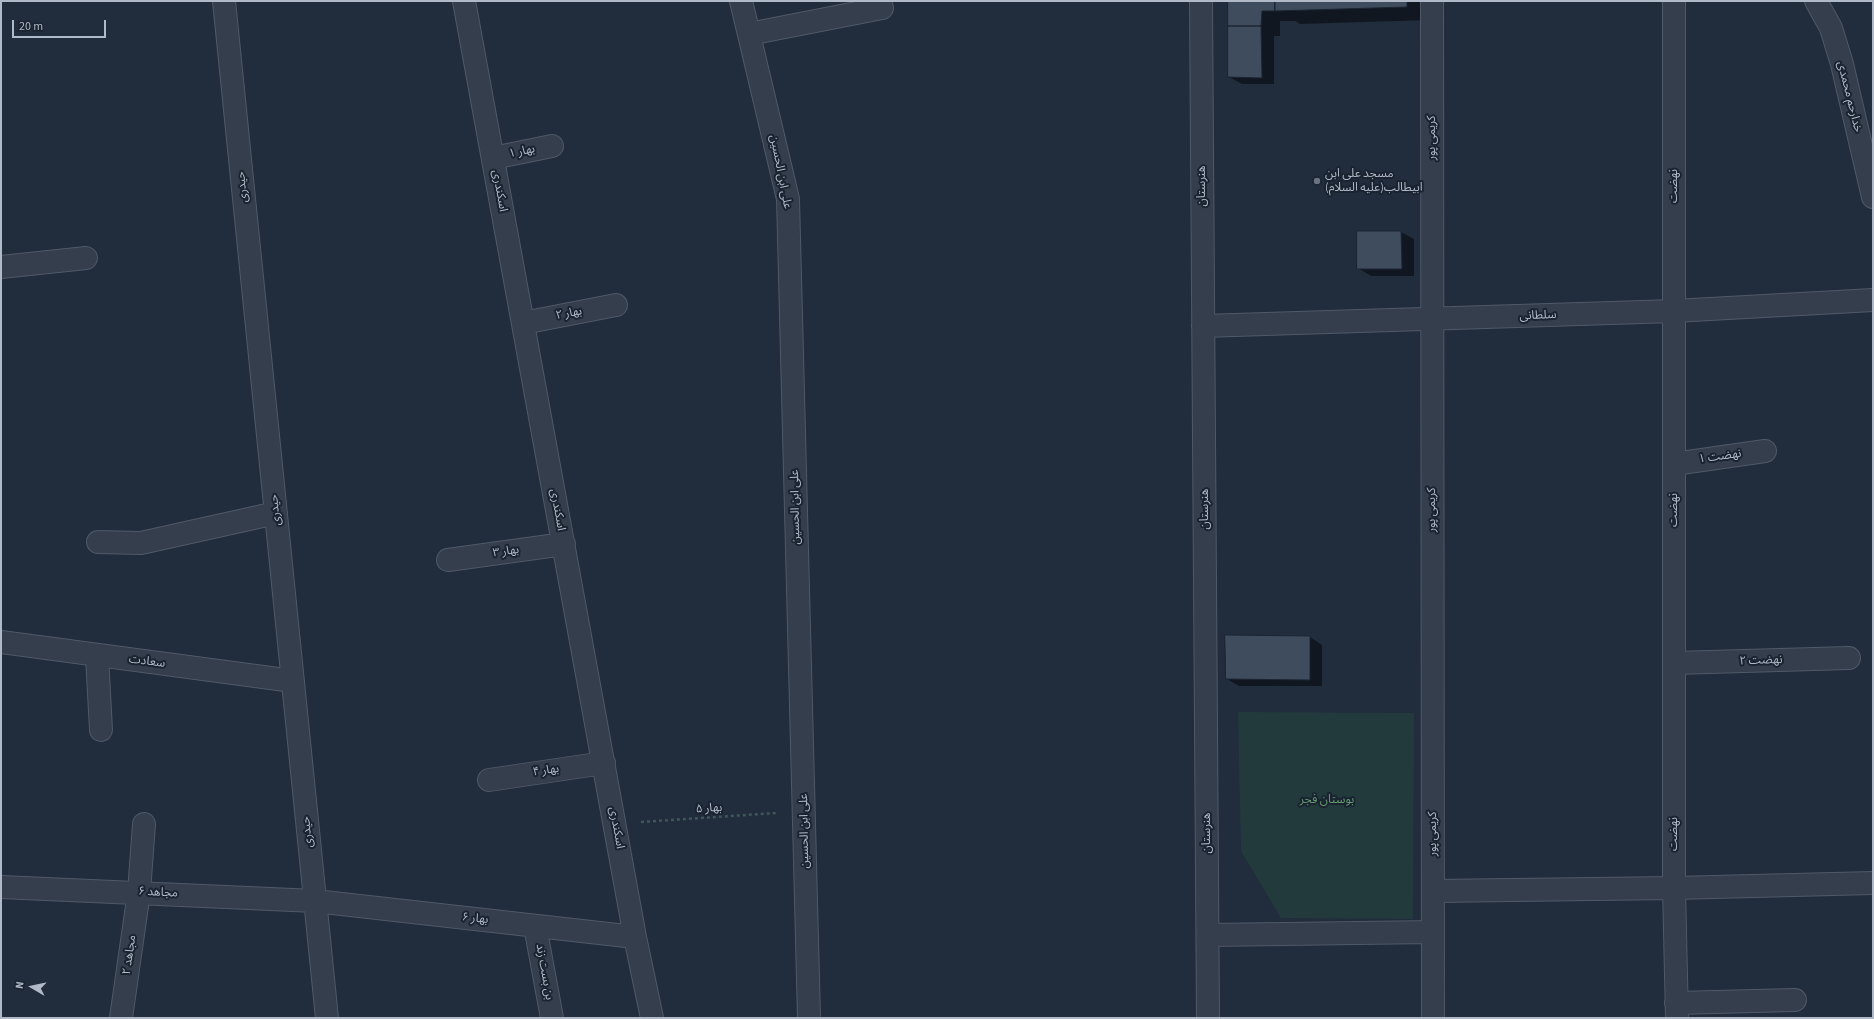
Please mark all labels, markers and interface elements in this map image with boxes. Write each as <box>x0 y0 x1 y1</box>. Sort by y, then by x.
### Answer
scale bar <box>14 12 108 38</box>
text: 20 m <box>19 18 43 35</box>
street label: خدارحم محمدی <box>1833 60 1865 134</box>
street label: کریمی پور <box>1425 116 1439 160</box>
street label: علی ابن الحسین <box>766 134 794 210</box>
street label: بهار ۱ <box>508 142 536 162</box>
street label: هنرستان <box>1195 166 1209 206</box>
place label: مسجد علی ابن ابیطالب(علیه السلام) <box>1325 167 1423 195</box>
street label: اسکندری <box>488 169 510 213</box>
street label: نهضت <box>1667 169 1681 203</box>
street label: حیدری <box>234 171 252 203</box>
marker: مسجد علی ابن ابیطالب(علیه السلام) <box>1312 176 1322 186</box>
street label: بهار ۲ <box>555 304 583 324</box>
street label: سلطانی <box>1519 308 1557 324</box>
street label: نهضت ۱ <box>1698 447 1742 467</box>
street label: علی ابن الحسین <box>788 469 804 545</box>
street label: اسکندری <box>546 488 568 532</box>
street label: کریمی پور <box>1425 488 1439 532</box>
street label: هنرستان <box>1198 489 1212 529</box>
street label: نهضت <box>1667 493 1681 527</box>
street label: حیدری <box>267 494 285 526</box>
street label: بهار ۳ <box>492 543 520 561</box>
street label: سعادت <box>128 653 166 671</box>
street label: نهضت ۲ <box>1739 653 1783 669</box>
street label: بهار ۴ <box>532 762 560 780</box>
street label: علی ابن الحسین <box>797 793 813 869</box>
park label: بوستان فجر <box>1300 793 1354 807</box>
street label: بهار ۵ <box>695 801 723 817</box>
street label: اسکندری <box>605 806 627 850</box>
street label: کریمی پور <box>1426 812 1440 856</box>
street label: هنرستان <box>1200 813 1214 853</box>
street label: حیدری <box>299 816 317 848</box>
street label: نهضت <box>1667 817 1681 851</box>
street label: مجاهد ۶ <box>138 885 178 901</box>
street label: بهار ۶ <box>461 910 489 928</box>
street label: مجاهد ۲ <box>120 934 140 976</box>
street label: بن بست زند <box>532 943 556 1001</box>
north arrow <box>12 967 52 1007</box>
text: N <box>12 980 28 990</box>

